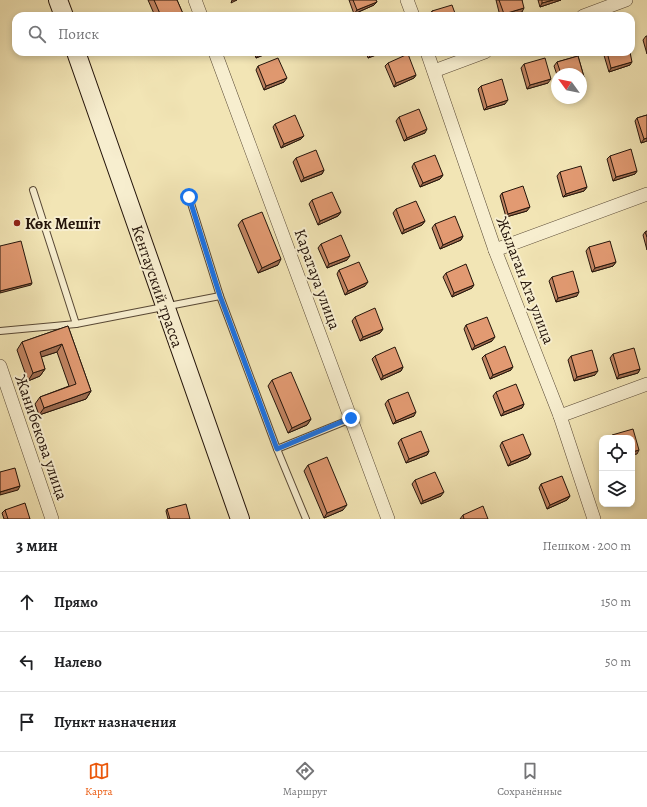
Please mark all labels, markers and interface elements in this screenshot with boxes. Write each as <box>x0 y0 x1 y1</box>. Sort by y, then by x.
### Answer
search box <box>12 12 635 56</box>
icon: search <box>26 23 48 45</box>
text: Поиск <box>58 24 99 44</box>
north arrow <box>551 68 587 104</box>
route start <box>180 188 198 206</box>
place label: Көк Мешіт <box>25 213 101 235</box>
street label: Жылаган Ата улица <box>491 213 560 348</box>
marker: Көк Мешіт <box>12 218 22 228</box>
street label: Кентауский трасса <box>126 222 189 351</box>
street label: Каратауа улица <box>289 226 346 333</box>
street label: Жанибекова улица <box>9 372 73 504</box>
route end <box>342 409 360 427</box>
map controls <box>599 435 635 507</box>
button: locate <box>599 435 635 471</box>
button: layers <box>599 471 635 507</box>
text: 3 мин <box>16 534 58 557</box>
text: Пешком · 200 m <box>543 537 631 554</box>
icon: ahead <box>16 591 38 613</box>
text: Прямо <box>54 592 98 612</box>
text: 150 m <box>601 593 631 610</box>
icon: left <box>16 651 38 673</box>
text: Налево <box>54 652 102 672</box>
text: 50 m <box>605 653 631 670</box>
icon: arrive <box>16 711 38 733</box>
text: Пункт назначения <box>54 712 176 732</box>
tab: Карта <box>85 760 113 799</box>
tab: Маршрут <box>283 760 327 799</box>
tab: Сохранённые <box>497 760 562 799</box>

